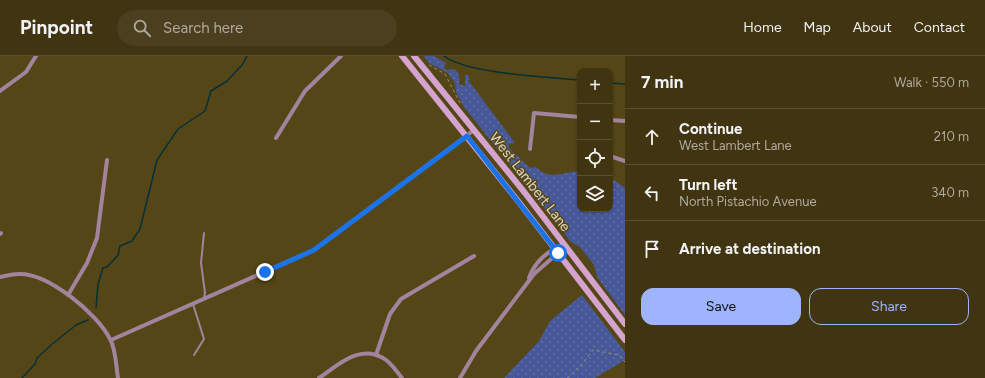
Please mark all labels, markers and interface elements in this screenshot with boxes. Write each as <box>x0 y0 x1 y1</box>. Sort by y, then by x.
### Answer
search box <box>117 10 397 46</box>
text: Pinpoint <box>20 16 93 39</box>
icon: search <box>131 17 153 39</box>
text: Search here <box>163 19 243 37</box>
text: Home <box>743 19 782 36</box>
text: Map <box>804 19 831 36</box>
text: About <box>853 19 892 36</box>
text: Contact <box>914 19 965 36</box>
map controls <box>577 68 613 212</box>
button: + <box>577 68 613 104</box>
text: 7 min <box>641 72 683 92</box>
text: Walk · 550 m <box>894 75 969 90</box>
button: − <box>577 104 613 140</box>
text: Continue <box>679 120 742 138</box>
icon: ahead <box>641 126 663 148</box>
street label: West Lambert Lane <box>486 129 574 235</box>
text: 210 m <box>934 129 969 144</box>
text: West Lambert Lane <box>679 138 792 153</box>
button: locate <box>577 140 613 176</box>
button: layers <box>577 176 613 212</box>
text: Turn left <box>679 176 737 194</box>
icon: left <box>641 182 663 204</box>
text: 340 m <box>931 185 969 200</box>
text: North Pistachio Avenue <box>679 194 817 209</box>
icon: arrive <box>641 238 663 260</box>
text: Arrive at destination <box>679 240 820 258</box>
route start <box>549 244 567 262</box>
route end <box>256 263 274 281</box>
button: Save <box>641 288 801 325</box>
button: Share <box>809 288 969 325</box>

